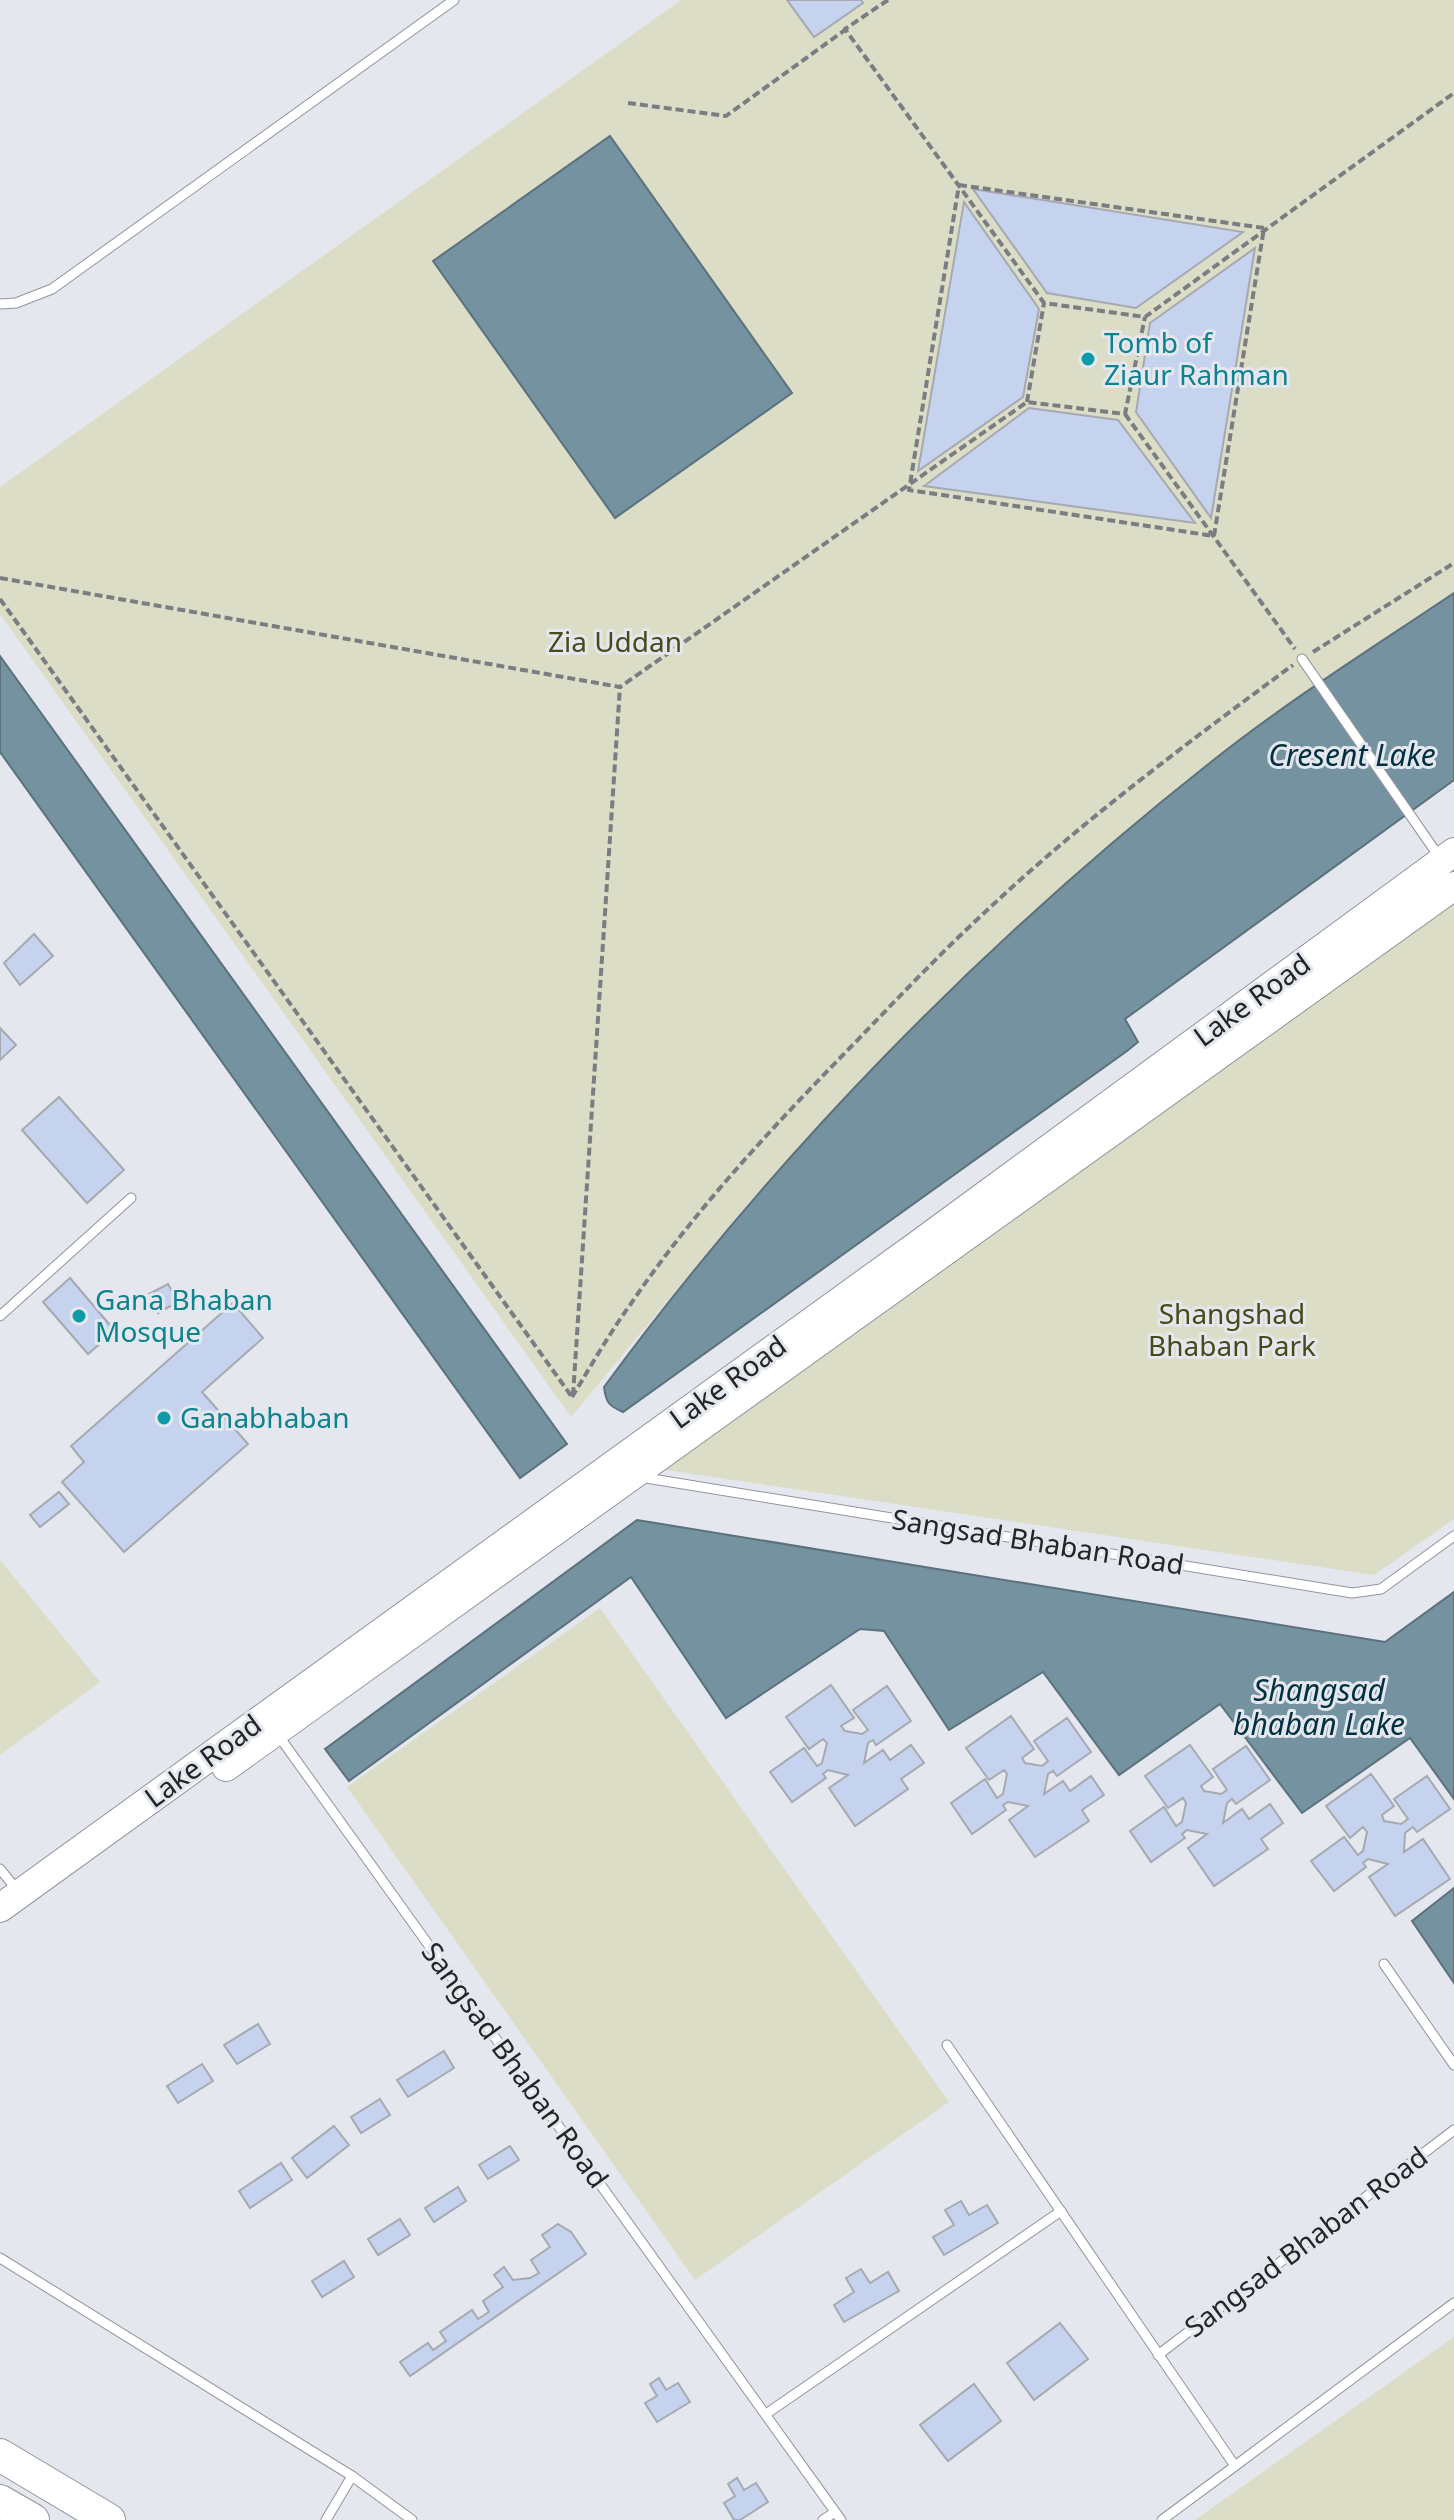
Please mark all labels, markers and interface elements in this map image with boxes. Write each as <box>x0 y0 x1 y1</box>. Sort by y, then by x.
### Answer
place label: Tomb of Ziaur Rahman <box>1104 323 1289 393</box>
marker: Tomb of Ziaur Rahman <box>1079 350 1097 368</box>
park label: Zia Uddan <box>548 622 682 660</box>
water label: Cresent Lake <box>1268 734 1436 775</box>
street label: Lake Road <box>1185 944 1317 1054</box>
place label: Gana Bhaban Mosque <box>95 1280 273 1350</box>
park label: Shangshad Bhaban Park <box>1148 1294 1316 1364</box>
marker: Gana Bhaban Mosque <box>70 1307 88 1325</box>
street label: Lake Road <box>661 1326 793 1436</box>
place label: Ganabhaban <box>180 1398 350 1436</box>
marker: Ganabhaban <box>155 1409 173 1427</box>
street label: Sangsad Bhaban Road <box>889 1499 1187 1583</box>
water label: Shangsad bhaban Lake <box>1233 1669 1405 1744</box>
street label: Lake Road <box>136 1705 268 1815</box>
street label: Sangsad Bhaban Road <box>414 1934 618 2195</box>
street label: Sangsad Bhaban Road <box>1176 2137 1435 2345</box>

